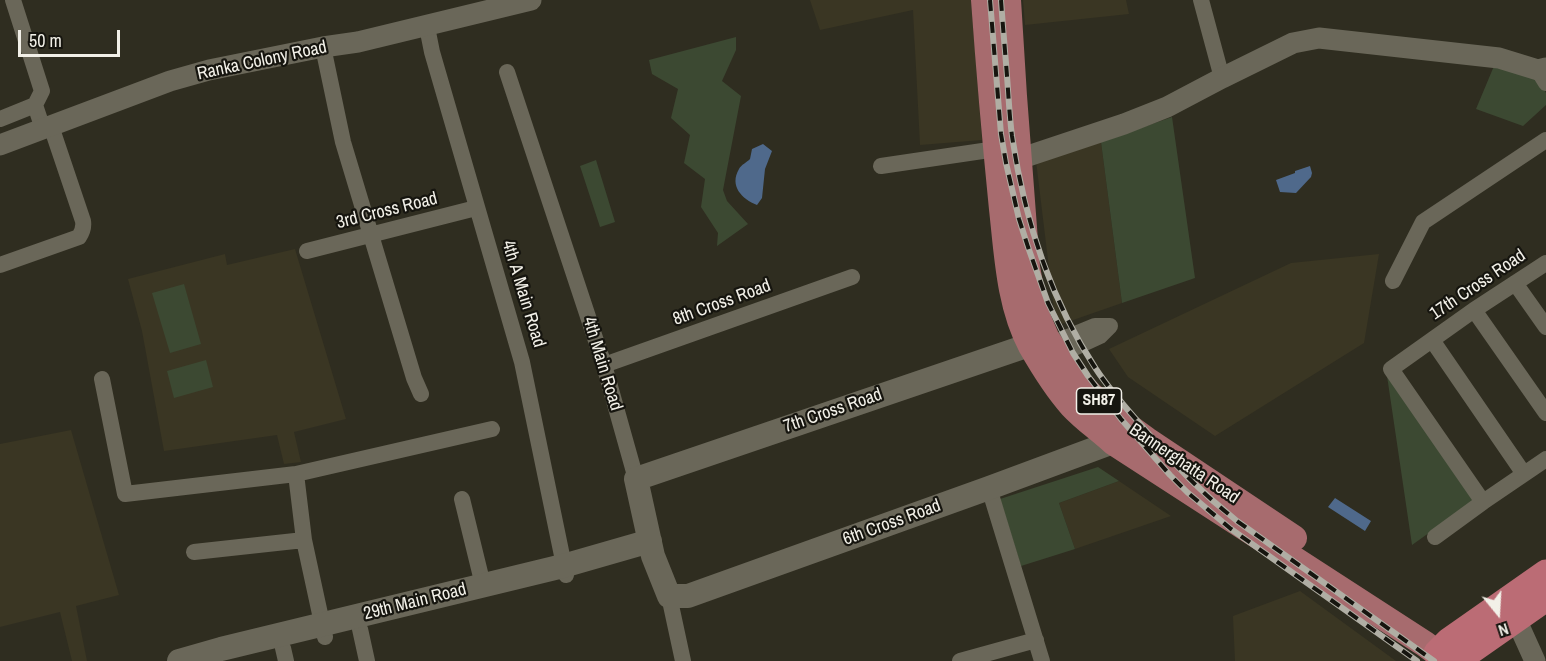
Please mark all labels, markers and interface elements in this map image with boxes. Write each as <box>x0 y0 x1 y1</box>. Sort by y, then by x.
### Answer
scale bar <box>21 18 123 56</box>
text: 50 m <box>29 28 62 53</box>
street label: Ranka Colony Road <box>195 37 329 85</box>
street label: 3rd Cross Road <box>334 188 440 234</box>
street label: 4th A Main Road <box>496 238 550 350</box>
street label: 17th Cross Road <box>1426 245 1530 325</box>
street label: 8th Cross Road <box>670 275 774 331</box>
street label: 4th Main Road <box>578 315 626 413</box>
street label: 7th Cross Road <box>781 384 885 438</box>
road number: SH87 <box>1076 388 1122 414</box>
street label: Bannerghatta Road <box>1125 419 1243 509</box>
street label: 6th Cross Road <box>840 495 944 551</box>
street label: 29th Main Road <box>361 579 469 625</box>
north arrow <box>1468 583 1528 643</box>
text: N <box>1496 618 1511 642</box>

